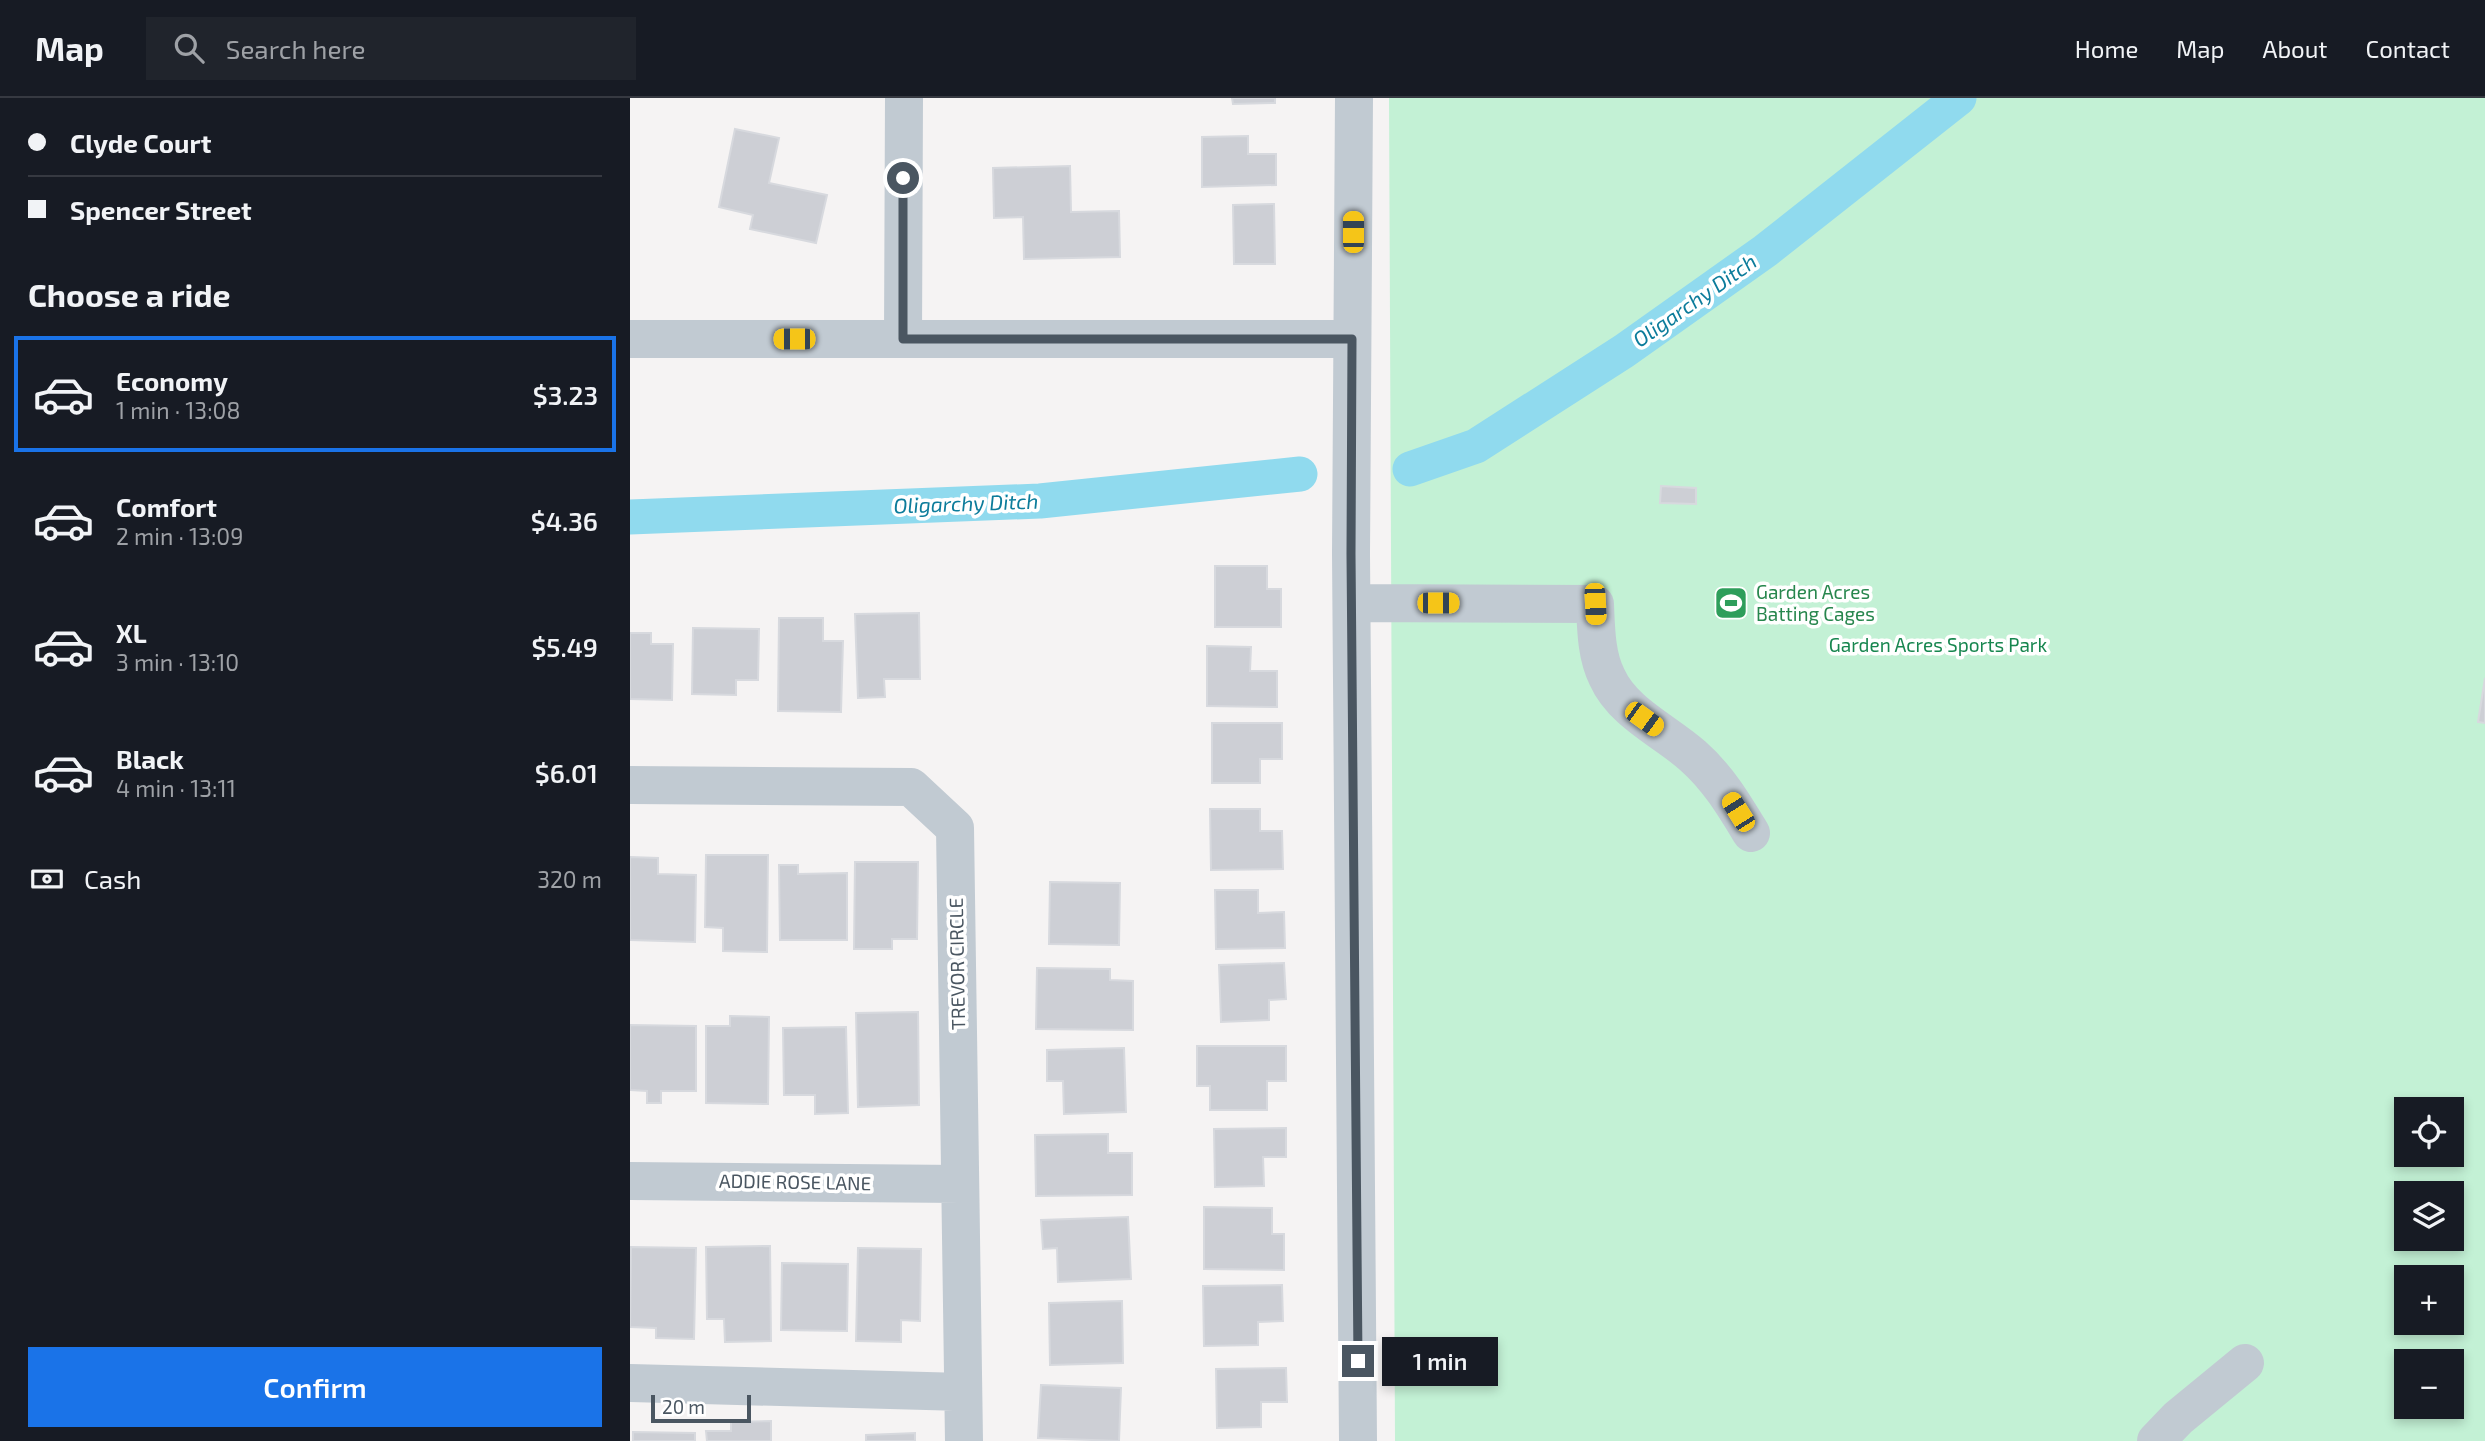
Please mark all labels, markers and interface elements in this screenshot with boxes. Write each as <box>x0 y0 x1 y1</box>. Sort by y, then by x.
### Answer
search box <box>146 17 636 80</box>
text: Map <box>35 28 104 68</box>
icon: search <box>170 29 208 67</box>
text: Search here <box>226 33 365 64</box>
text: Home <box>2075 34 2138 63</box>
text: Map <box>2176 34 2224 63</box>
text: About <box>2262 34 2328 63</box>
text: Contact <box>2366 34 2450 63</box>
text: Clyde Court <box>70 127 211 158</box>
route start <box>887 162 919 194</box>
text: Spencer Street <box>70 194 252 225</box>
car <box>1343 211 1364 253</box>
water label: Oligarchy Ditch <box>1628 248 1761 352</box>
text: Choose a ride <box>28 275 231 313</box>
car <box>774 329 816 350</box>
icon: car <box>32 363 95 426</box>
text: Economy <box>116 365 228 396</box>
text: $3.23 <box>533 379 598 410</box>
text: 1 min · 13:08 <box>116 396 240 424</box>
water label: Oligarchy Ditch <box>893 487 1039 519</box>
icon: car <box>32 489 95 552</box>
text: Comfort <box>116 491 217 522</box>
text: $4.36 <box>531 505 598 536</box>
text: 2 min · 13:09 <box>116 522 243 550</box>
place label: Garden Acres Batting Cages <box>1756 580 1875 625</box>
car <box>1584 582 1607 626</box>
sports icon: Garden Acres Batting Cages <box>1712 584 1750 622</box>
car <box>1418 593 1460 614</box>
icon: car <box>32 615 95 678</box>
text: XL <box>116 617 147 648</box>
text: $5.49 <box>531 631 598 662</box>
park label: Garden Acres Sports Park <box>1829 633 2047 656</box>
text: 3 min · 13:10 <box>116 648 239 676</box>
car <box>1621 698 1668 740</box>
icon: car <box>32 741 95 804</box>
text: Black <box>116 743 184 774</box>
text: $6.01 <box>535 757 598 788</box>
text: 4 min · 13:11 <box>116 774 236 802</box>
car <box>1718 789 1759 835</box>
icon: cash <box>28 860 66 898</box>
text: Cash <box>84 863 141 894</box>
text: 320 m <box>537 865 602 893</box>
street label: TREVOR CIRCLE <box>944 898 969 1030</box>
map controls <box>2394 1097 2464 1419</box>
button: locate <box>2394 1097 2464 1167</box>
street label: ADDIE ROSE LANE <box>719 1169 871 1194</box>
button: layers <box>2394 1181 2464 1251</box>
button: + <box>2394 1265 2464 1335</box>
callout: 1 min <box>1382 1336 1498 1386</box>
route end <box>1342 1345 1374 1377</box>
button: Confirm <box>28 1347 602 1427</box>
text: 1 min <box>1413 1347 1467 1375</box>
button: − <box>2394 1349 2464 1419</box>
scale bar <box>651 1392 751 1424</box>
text: 20 m <box>662 1395 705 1418</box>

